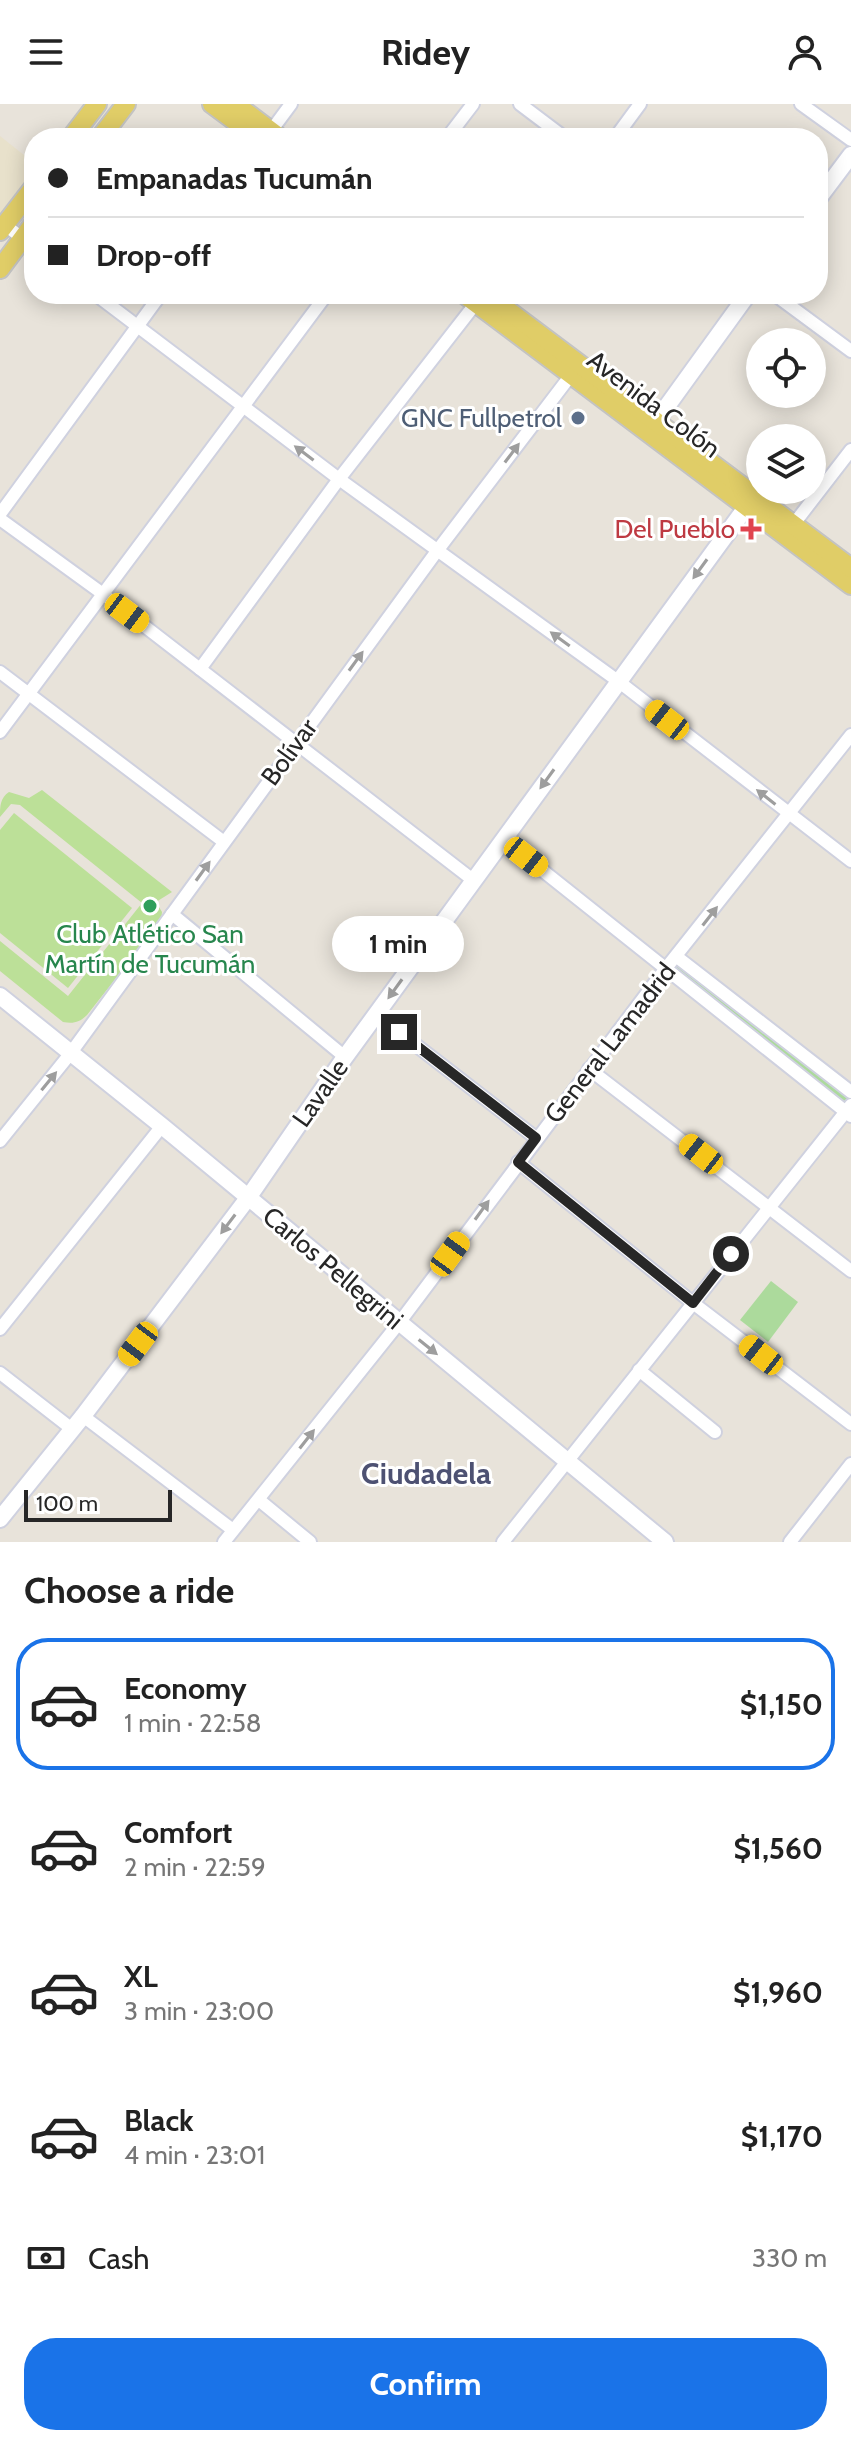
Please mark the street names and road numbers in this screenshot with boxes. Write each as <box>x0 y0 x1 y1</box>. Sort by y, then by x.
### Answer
street label: Avenida Colón <box>581 344 727 464</box>
street label: Bolívar <box>254 712 324 792</box>
street label: General Lamadrid <box>538 957 682 1129</box>
street label: Lavalle <box>285 1053 355 1133</box>
street label: Carlos Pellegrini <box>256 1200 410 1336</box>

